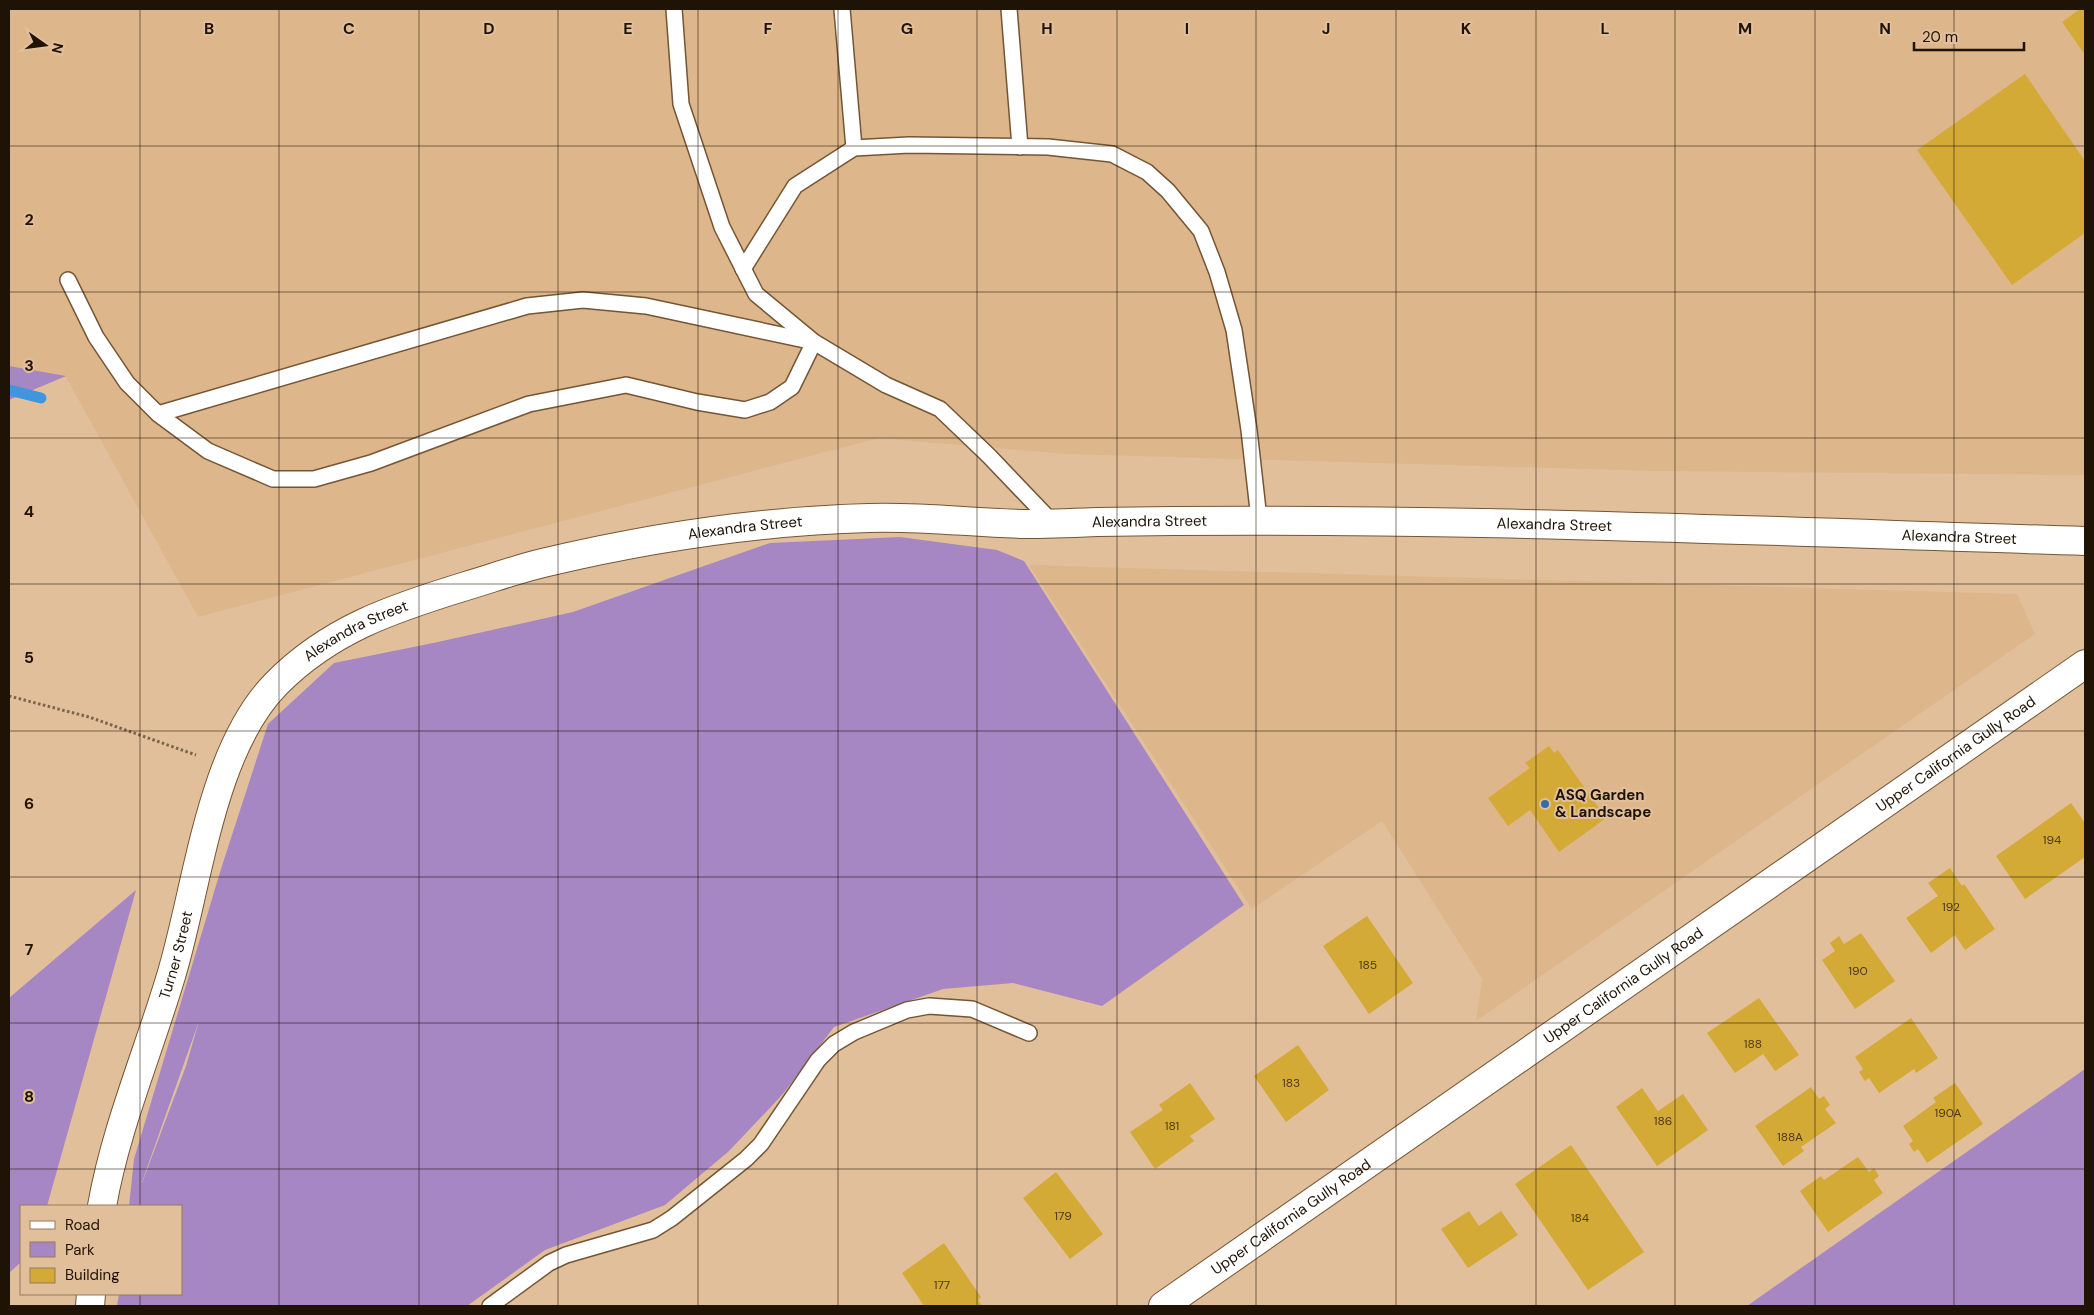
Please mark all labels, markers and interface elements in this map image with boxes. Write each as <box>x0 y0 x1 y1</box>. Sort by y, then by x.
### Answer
text: B <box>204 18 214 39</box>
text: C <box>343 18 355 39</box>
text: D <box>483 18 495 39</box>
text: E <box>623 18 633 39</box>
text: F <box>764 18 773 39</box>
text: G <box>901 18 913 39</box>
text: H <box>1041 18 1053 39</box>
text: I <box>1185 18 1189 39</box>
text: J <box>1322 18 1330 39</box>
text: K <box>1461 18 1472 39</box>
text: L <box>1601 18 1610 39</box>
text: M <box>1738 18 1752 39</box>
text: N <box>1879 18 1891 39</box>
north arrow <box>20 20 70 70</box>
scale bar <box>1914 20 2024 52</box>
text: 20 m <box>1922 27 1958 47</box>
text: N <box>48 41 68 55</box>
text: 2 <box>24 209 34 230</box>
text: 3 <box>24 355 34 376</box>
text: 4 <box>24 501 34 522</box>
street label: Alexandra Street <box>686 511 803 544</box>
street label: Alexandra Street <box>1091 511 1207 532</box>
street label: Alexandra Street <box>1497 513 1612 536</box>
street label: Alexandra Street <box>1901 525 2017 549</box>
street label: Alexandra Street <box>299 596 411 666</box>
text: 5 <box>24 647 34 668</box>
street label: Upper California Gully Road <box>1872 691 2040 817</box>
place label: ASQ Garden & Landscape <box>1555 785 1651 822</box>
text: 6 <box>24 793 34 814</box>
marker: ASQ Garden & Landscape <box>1539 798 1551 810</box>
house number: 194 <box>2043 832 2061 848</box>
house number: 192 <box>1942 899 1960 915</box>
street label: Turner Street <box>154 909 197 1002</box>
street label: Upper California Gully Road <box>1540 923 1707 1048</box>
text: 7 <box>25 939 34 960</box>
house number: 185 <box>1359 957 1377 973</box>
house number: 190 <box>1848 963 1868 979</box>
house number: 188 <box>1744 1036 1762 1052</box>
house number: 183 <box>1282 1075 1300 1091</box>
text: 8 <box>24 1086 34 1107</box>
house number: 190A <box>1935 1105 1962 1121</box>
house number: 186 <box>1654 1113 1672 1129</box>
house number: 181 <box>1165 1118 1179 1134</box>
house number: 188A <box>1777 1129 1803 1145</box>
street label: Upper California Gully Road <box>1207 1154 1375 1279</box>
legend <box>20 1205 182 1295</box>
house number: 179 <box>1054 1208 1072 1224</box>
house number: 184 <box>1571 1210 1589 1226</box>
text: Road <box>65 1215 100 1235</box>
text: Park <box>65 1240 95 1260</box>
text: Building <box>65 1265 120 1285</box>
house number: 177 <box>934 1277 950 1293</box>

